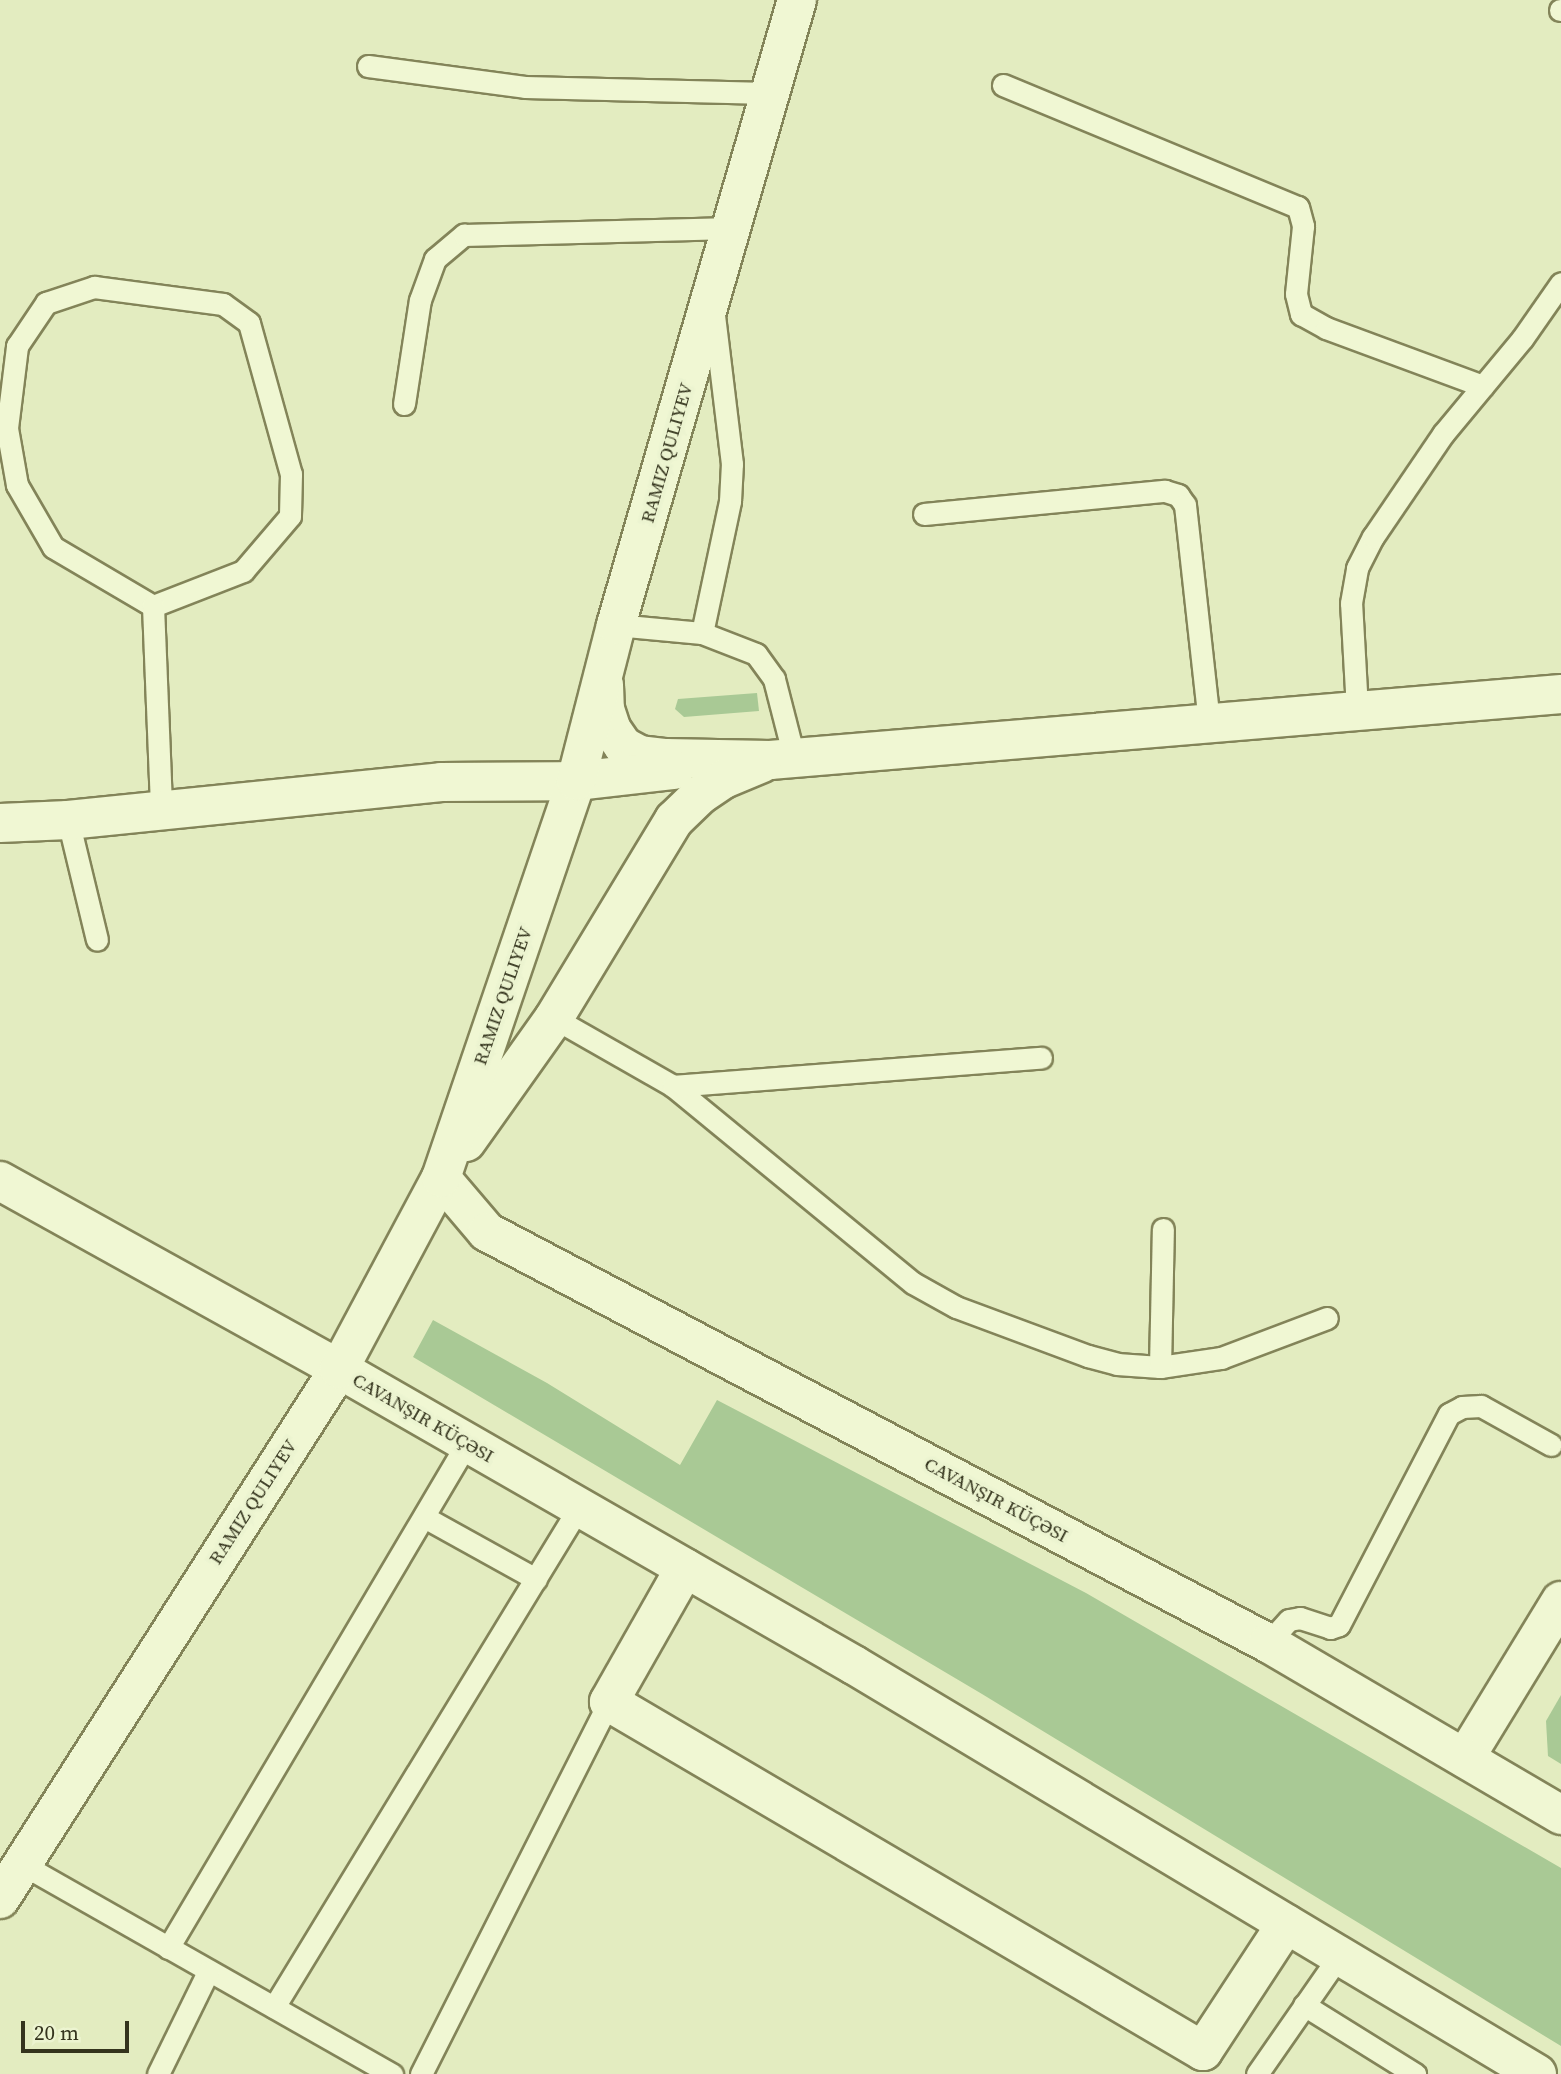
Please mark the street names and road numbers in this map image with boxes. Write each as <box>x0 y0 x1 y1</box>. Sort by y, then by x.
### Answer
street label: RAMIZ QULIYEV <box>636 380 698 526</box>
street label: RAMIZ QULIYEV <box>469 924 537 1068</box>
street label: CAVANŞIR KÜÇƏSI <box>348 1368 498 1468</box>
street label: RAMIZ QULIYEV <box>204 1435 302 1569</box>
street label: CAVANŞIR KÜÇƏSI <box>920 1453 1072 1547</box>

